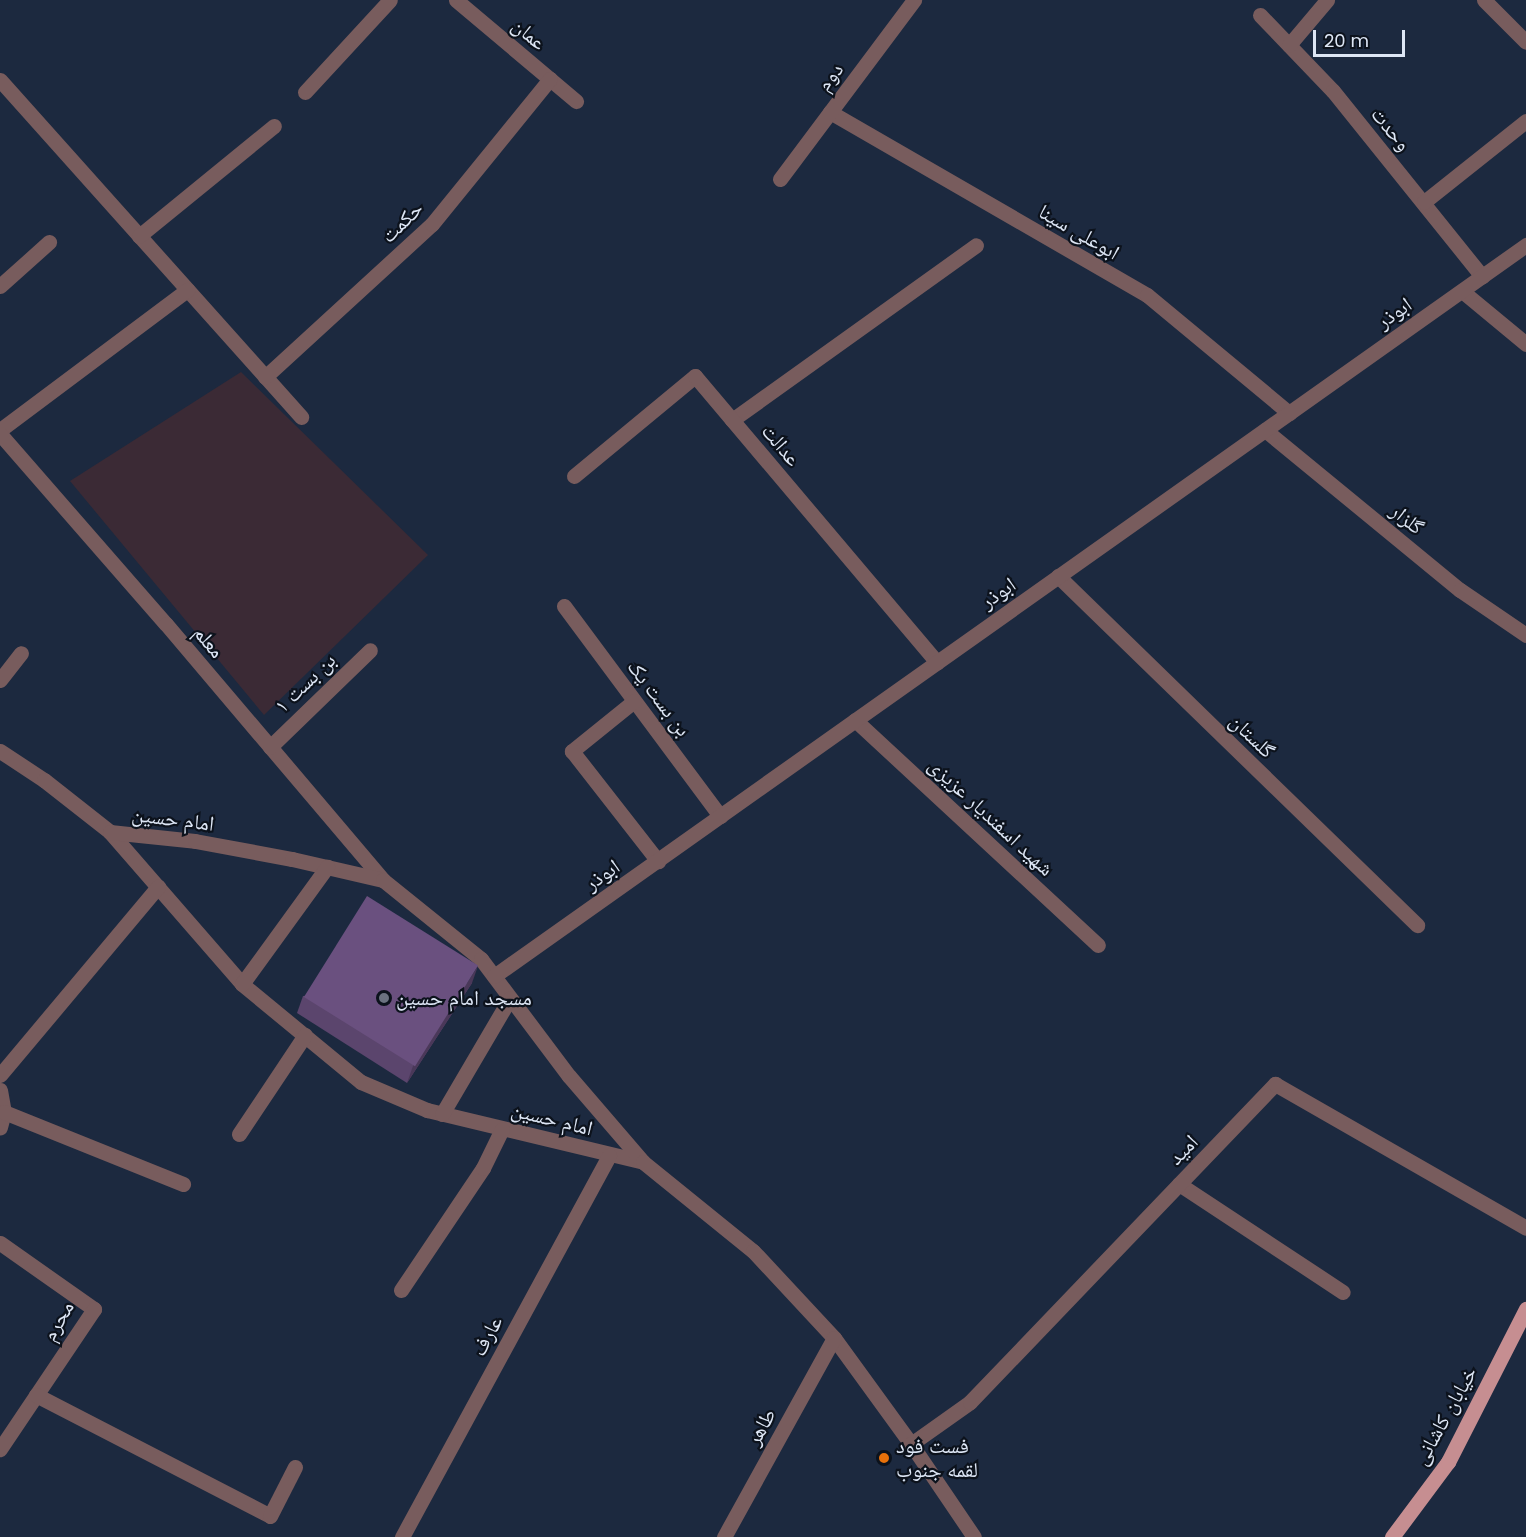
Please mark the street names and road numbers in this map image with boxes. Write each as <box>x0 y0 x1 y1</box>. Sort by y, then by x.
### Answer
street label: عمان <box>507 12 551 56</box>
street label: دوم <box>811 58 849 96</box>
street label: وحدت <box>1366 102 1416 156</box>
street label: حکمت <box>376 196 428 248</box>
street label: ابوعلی سینا <box>1034 199 1124 265</box>
street label: ابوذر <box>1371 292 1417 334</box>
street label: عدالت <box>756 419 806 471</box>
street label: گلزار <box>1385 498 1429 540</box>
street label: ابوذر <box>975 572 1021 614</box>
street label: معلم <box>188 621 230 663</box>
street label: بن بست ۱ <box>269 648 341 718</box>
street label: بن بست یک <box>622 655 696 741</box>
street label: گلستان <box>1224 709 1280 763</box>
street label: شهید اسفندیار عزیزی <box>923 753 1059 881</box>
street label: امام حسین <box>130 801 216 837</box>
street label: ابوذر <box>579 854 625 896</box>
street label: امام حسین <box>509 1097 595 1141</box>
street label: امید <box>1163 1130 1203 1170</box>
street label: محرم <box>37 1296 79 1346</box>
street label: عارف <box>466 1312 508 1360</box>
street label: خیابان کاشانی <box>1408 1362 1482 1470</box>
street label: طاهر <box>741 1404 781 1450</box>

